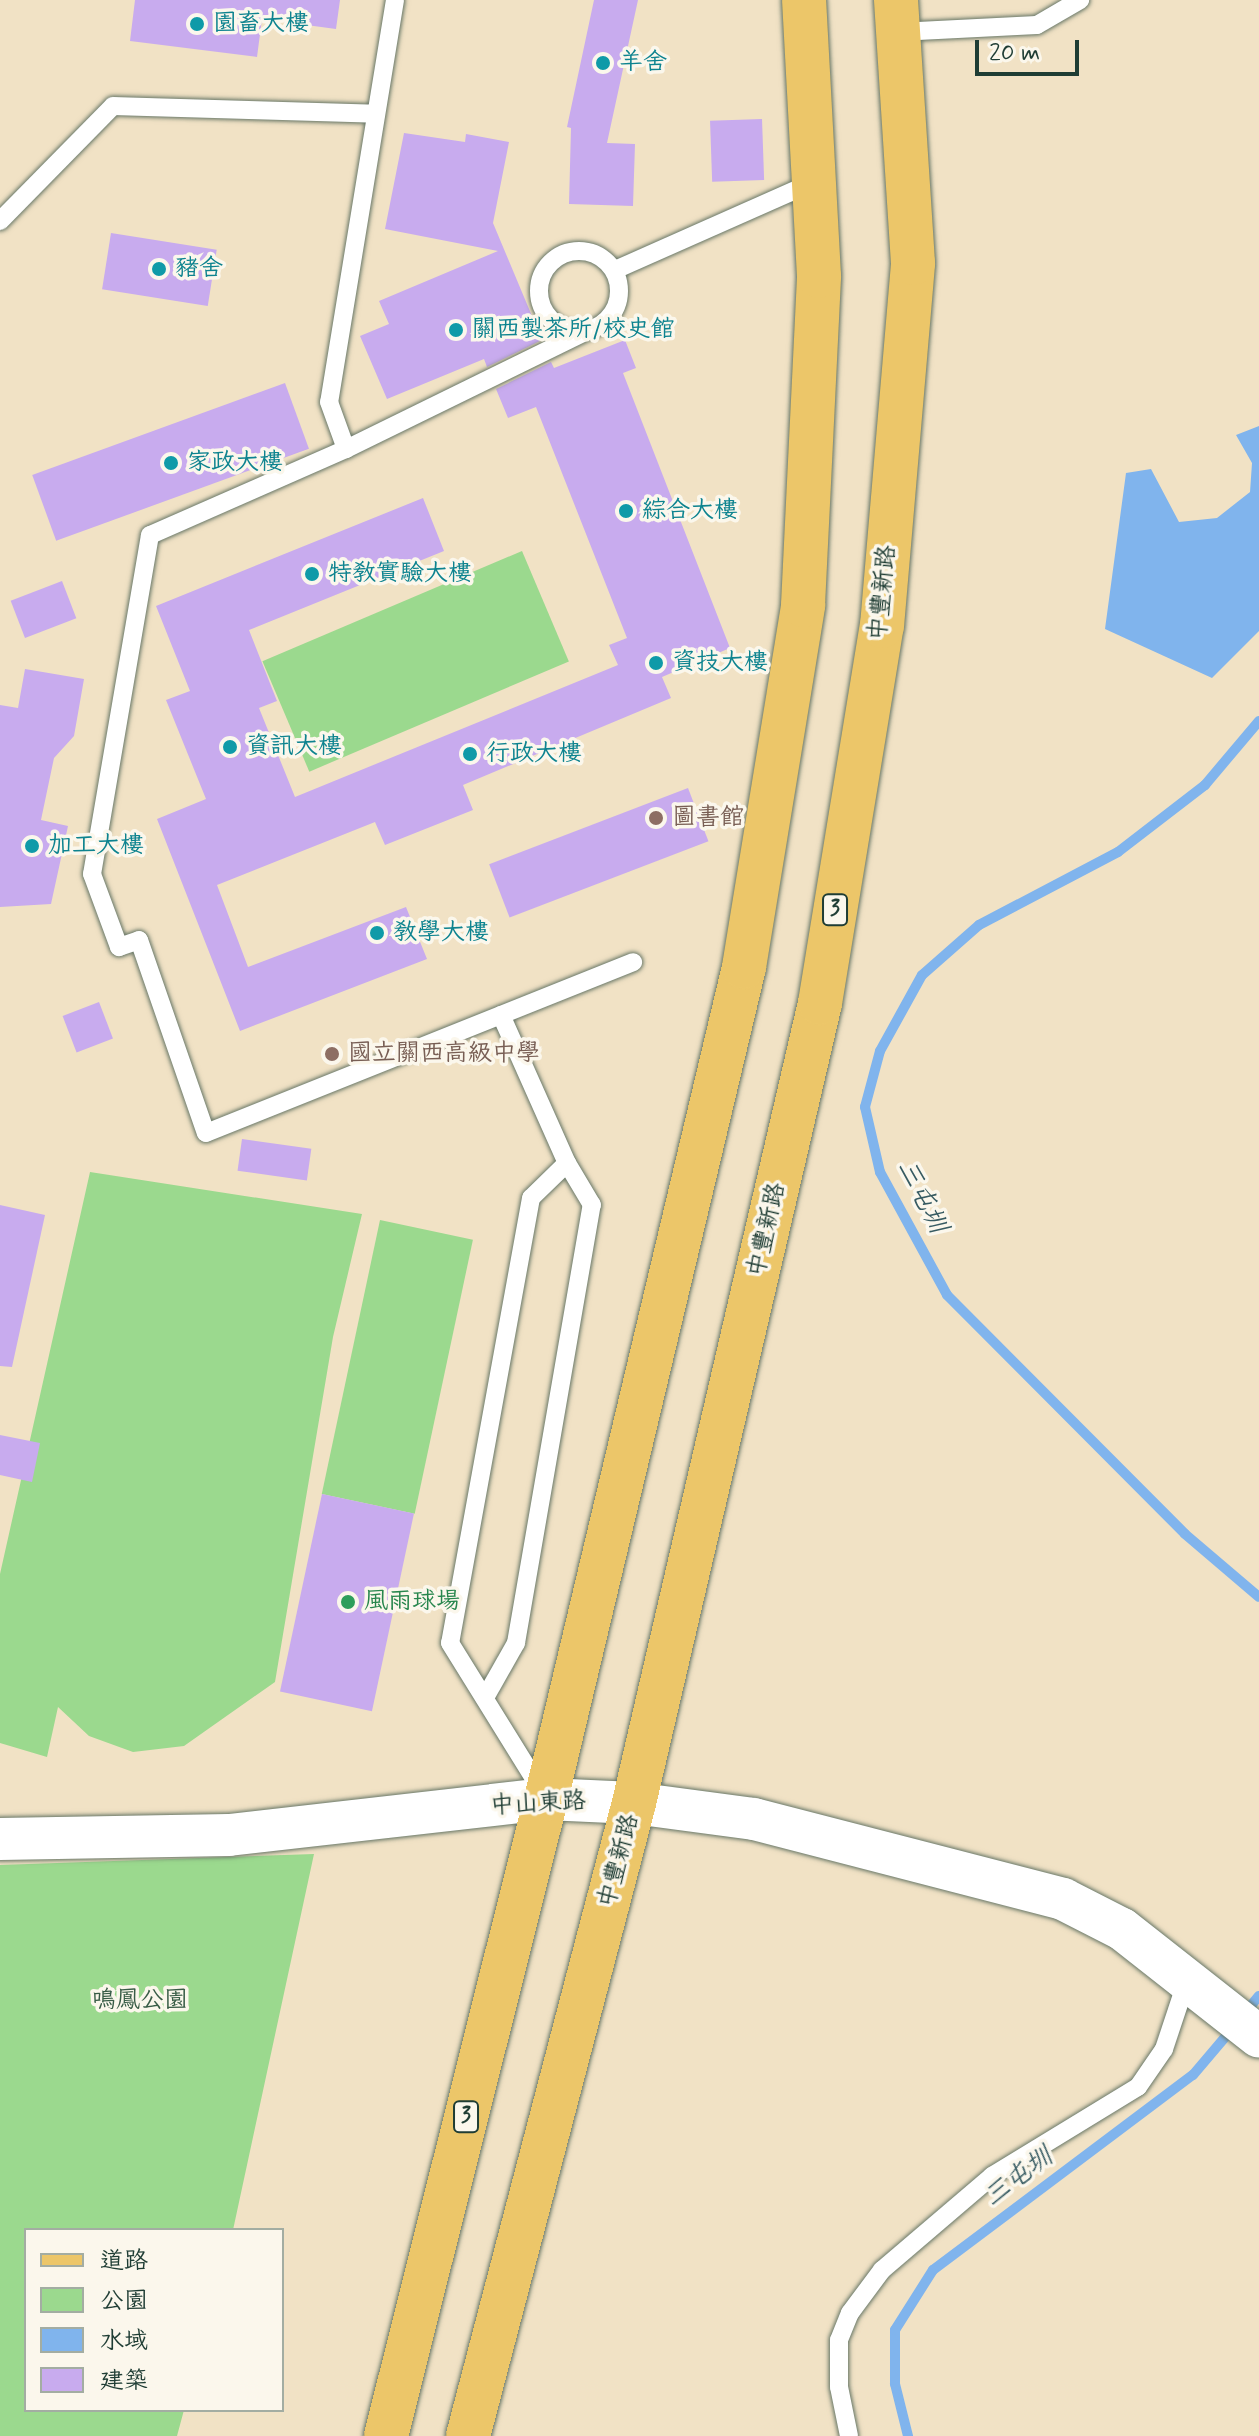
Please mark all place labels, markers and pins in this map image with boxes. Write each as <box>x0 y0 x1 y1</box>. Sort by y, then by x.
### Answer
place label: 園畜大樓 <box>213 10 309 38</box>
marker: 園畜大樓 <box>188 15 206 33</box>
place label: 羊舍 <box>619 49 667 77</box>
marker: 羊舍 <box>594 54 612 72</box>
place label: 豬舍 <box>175 255 223 283</box>
marker: 豬舍 <box>150 260 168 278</box>
place label: 關西製茶所/校史館 <box>472 316 674 344</box>
marker: 關西製茶所/校史館 <box>447 321 465 339</box>
place label: 家政大樓 <box>187 449 283 477</box>
marker: 家政大樓 <box>162 454 180 472</box>
place label: 綜合大樓 <box>642 497 738 525</box>
marker: 綜合大樓 <box>617 502 635 520</box>
place label: 特教實驗大樓 <box>328 560 472 588</box>
marker: 特教實驗大樓 <box>303 565 321 583</box>
place label: 資技大樓 <box>672 649 768 677</box>
marker: 資技大樓 <box>647 654 665 672</box>
place label: 資訊大樓 <box>246 733 342 761</box>
marker: 資訊大樓 <box>221 738 239 756</box>
place label: 行政大樓 <box>486 740 582 768</box>
marker: 行政大樓 <box>461 745 479 763</box>
place label: 圖書館 <box>672 804 744 832</box>
marker: 圖書館 <box>647 809 665 827</box>
place label: 加工大樓 <box>48 832 144 860</box>
marker: 加工大樓 <box>23 837 41 855</box>
place label: 教學大樓 <box>393 919 489 947</box>
marker: 教學大樓 <box>368 924 386 942</box>
place label: 國立關西高級中學 <box>348 1040 540 1068</box>
marker: 國立關西高級中學 <box>323 1045 341 1063</box>
place label: 風雨球場 <box>364 1588 460 1616</box>
marker: 風雨球場 <box>339 1593 357 1611</box>

